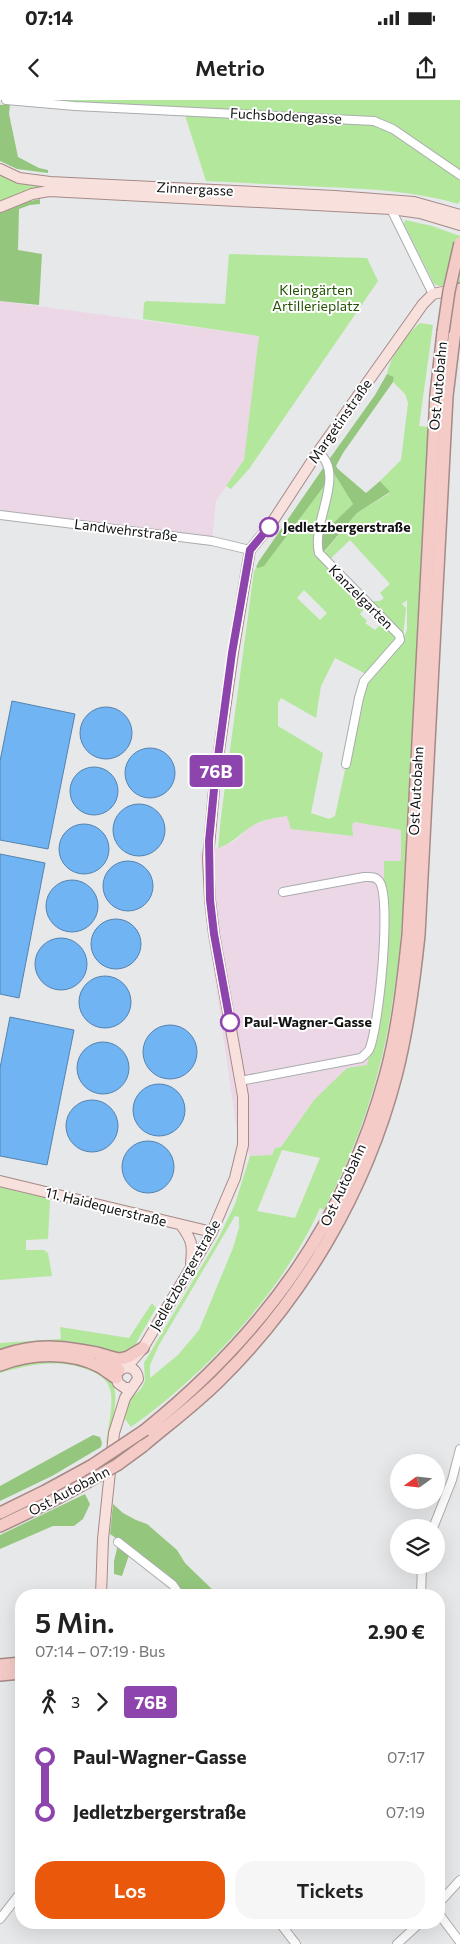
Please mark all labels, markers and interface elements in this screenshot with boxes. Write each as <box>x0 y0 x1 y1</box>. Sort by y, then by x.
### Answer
text: 07:14 <box>25 6 73 29</box>
icon: back <box>20 54 48 82</box>
text: Metrio <box>195 54 265 81</box>
icon: share <box>412 54 440 82</box>
street label: Fuchsbodengasse <box>230 104 342 127</box>
street label: Zinnergasse <box>156 178 234 199</box>
park label: Kleingärten Artillerieplatz <box>272 281 360 314</box>
street label: Ost Autobahn <box>425 341 450 431</box>
street label: Margetinstraße <box>304 375 375 466</box>
street label: Landwehrstraße <box>73 515 179 544</box>
marker: Jedletzbergerstraße <box>259 517 279 537</box>
place label: Jedletzbergerstraße <box>283 518 411 535</box>
street label: Kanzelgarten <box>326 561 397 632</box>
street label: Ost Autobahn <box>405 746 426 836</box>
line badge: 76B <box>187 755 245 787</box>
text: 76B <box>200 760 232 782</box>
marker: Paul-Wagner-Gasse <box>220 1012 240 1032</box>
place label: Paul-Wagner-Gasse <box>244 1013 372 1030</box>
street label: Ost Autobahn <box>316 1141 369 1229</box>
street label: 11. Haidequerstraße <box>44 1183 168 1230</box>
street label: Jedletzbergerstraße <box>146 1216 223 1333</box>
north arrow <box>390 1454 445 1509</box>
map controls <box>390 1454 445 1574</box>
street label: Ost Autobahn <box>25 1462 112 1519</box>
button: layers <box>390 1519 445 1574</box>
text: 5 Min. <box>35 1605 114 1639</box>
text: 2.90 € <box>368 1620 425 1643</box>
text: 07:14 – 07:19 · Bus <box>35 1641 165 1660</box>
icon: walk <box>35 1688 63 1716</box>
icon: forward <box>88 1688 116 1716</box>
text: 76B <box>134 1691 167 1713</box>
text: 3 <box>71 1692 80 1711</box>
text: Paul-Wagner-Gasse <box>73 1745 246 1768</box>
text: 07:17 <box>387 1747 425 1766</box>
text: Jedletzbergerstraße <box>73 1800 246 1823</box>
text: 07:19 <box>386 1802 425 1821</box>
button: Los <box>35 1861 225 1919</box>
button: Tickets <box>235 1861 425 1919</box>

